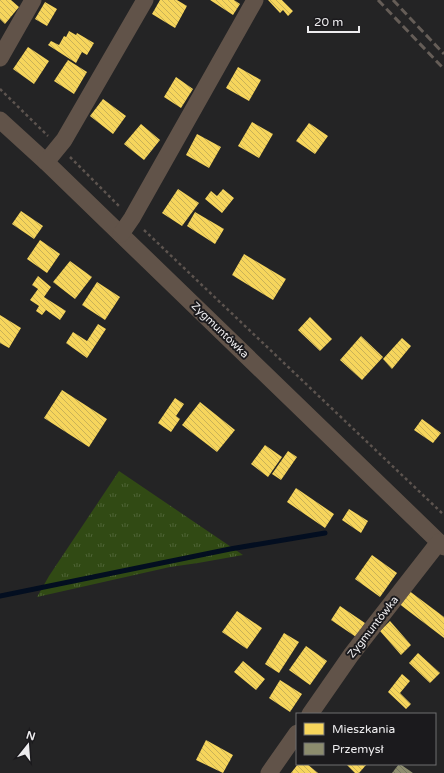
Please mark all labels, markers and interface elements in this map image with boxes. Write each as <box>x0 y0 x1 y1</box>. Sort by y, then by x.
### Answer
scale bar <box>308 8 359 34</box>
text: 20 m <box>314 15 343 29</box>
street label: Zygmuntówka <box>189 299 251 361</box>
street label: Zygmuntówka <box>345 594 401 660</box>
legend <box>296 713 436 765</box>
text: Mieszkania <box>332 722 395 736</box>
north arrow <box>8 725 48 765</box>
text: N <box>25 728 37 743</box>
text: Przemysł <box>332 742 384 756</box>

